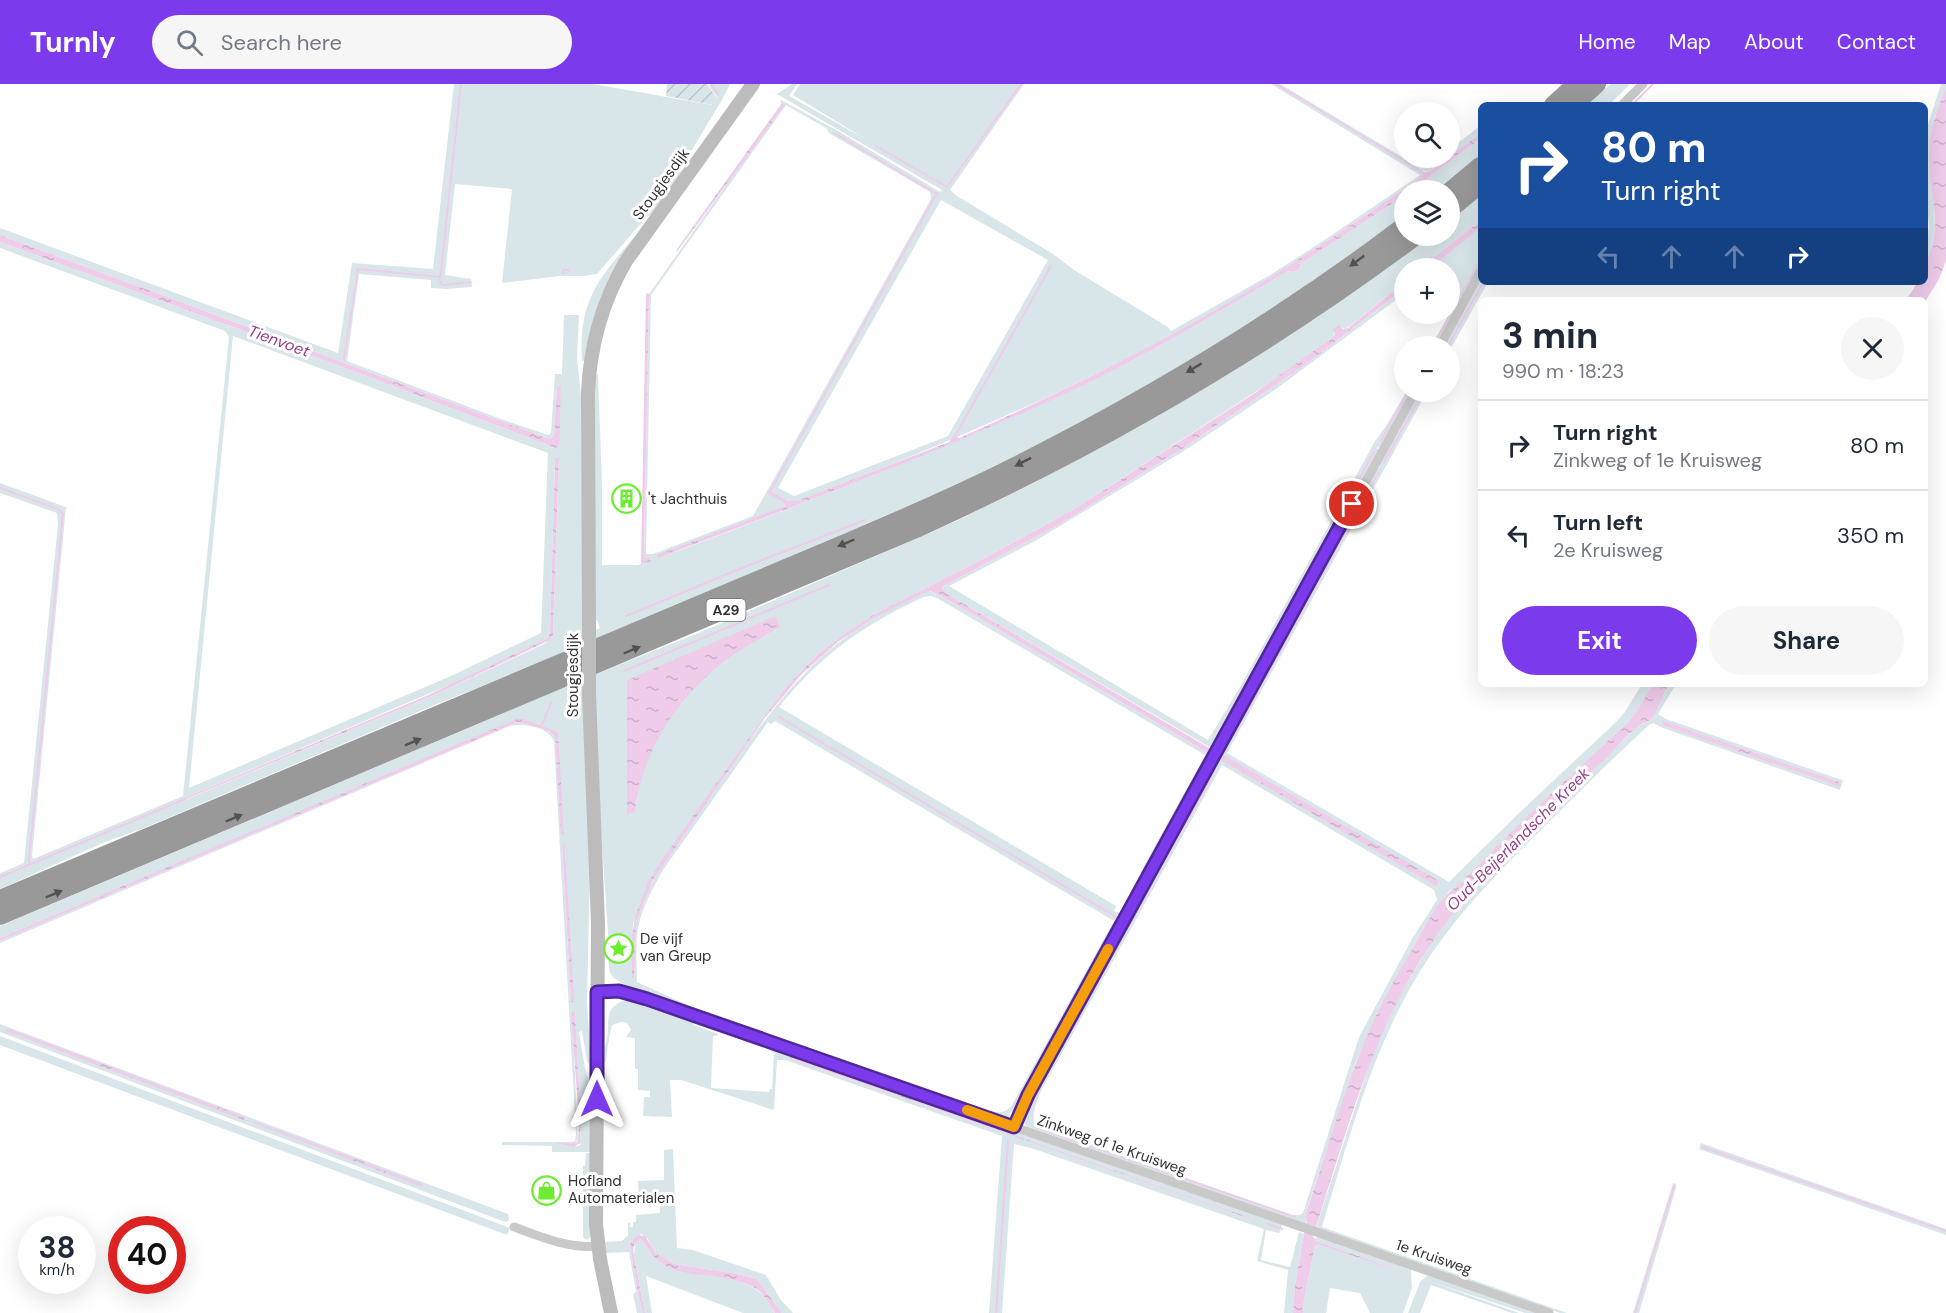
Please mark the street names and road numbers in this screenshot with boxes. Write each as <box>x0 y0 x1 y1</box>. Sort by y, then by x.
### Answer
street label: Stougjesdijk <box>628 144 694 224</box>
road number: A29 <box>706 599 746 621</box>
street label: Stougjesdijk <box>563 632 583 717</box>
street label: Zinkweg of 1e Kruisweg <box>1035 1110 1189 1180</box>
street label: 1e Kruisweg <box>1393 1235 1475 1279</box>

